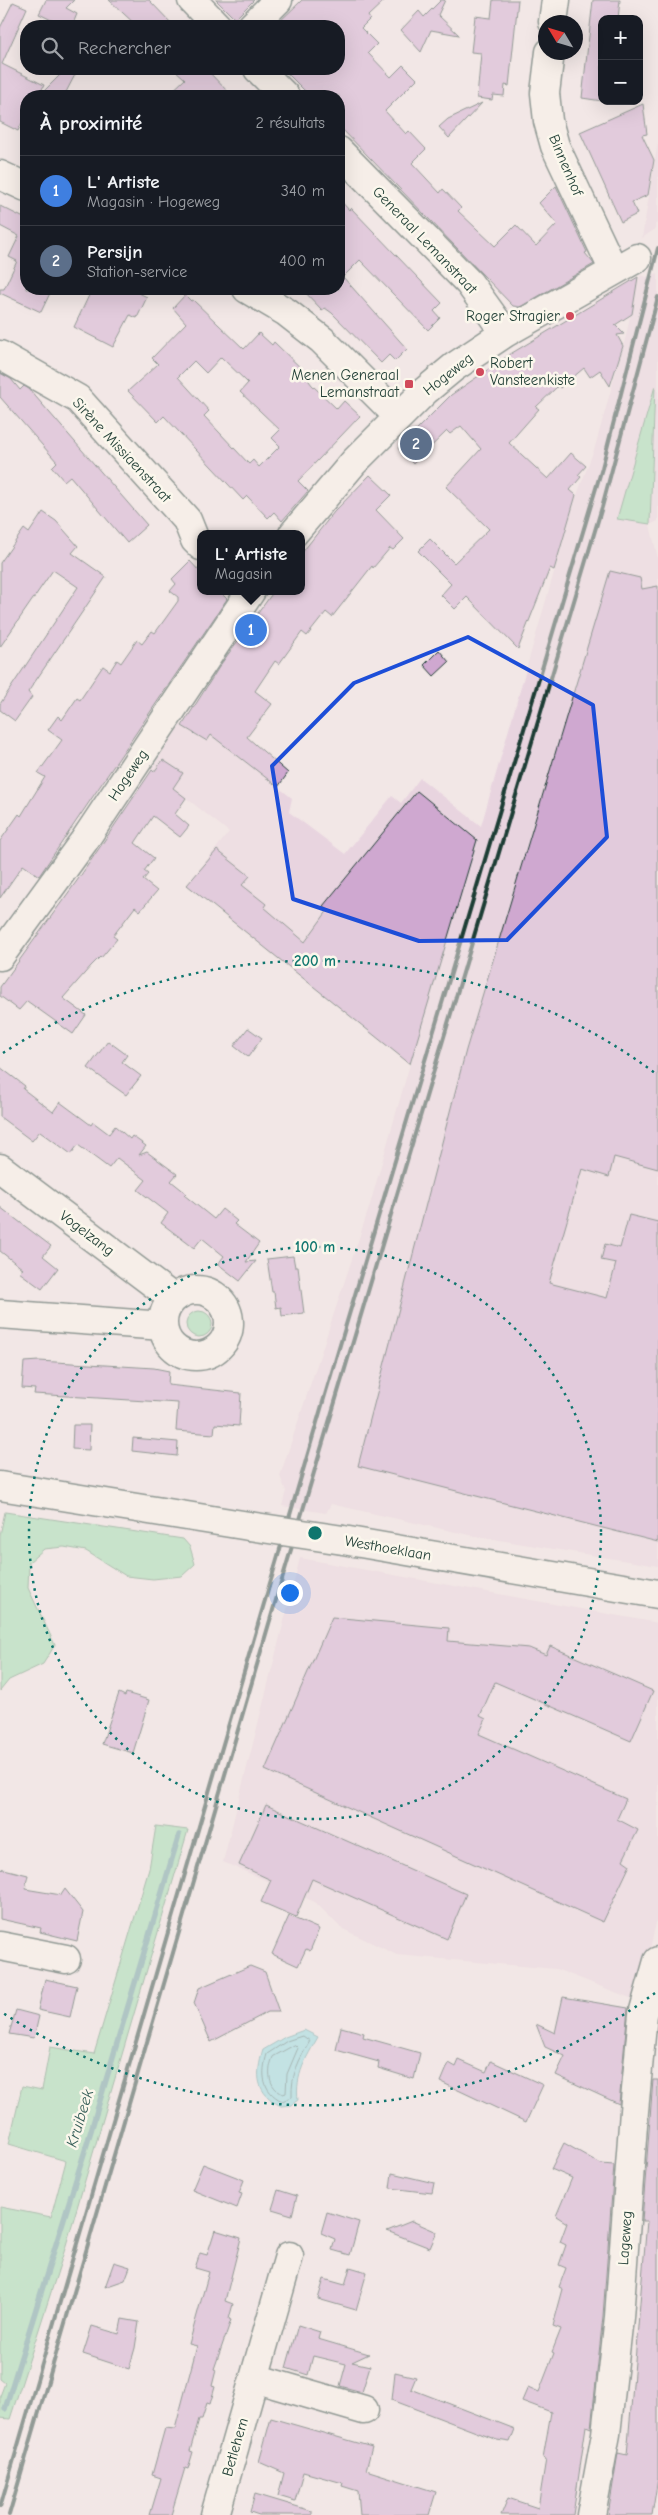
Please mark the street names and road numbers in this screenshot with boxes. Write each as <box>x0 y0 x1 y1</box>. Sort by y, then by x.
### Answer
street label: Binnenhof <box>545 131 587 199</box>
street label: Generaal Lemanstraat <box>369 182 482 298</box>
street label: Hogeweg <box>419 349 477 399</box>
street label: Sirène Missiaenstraat <box>69 394 176 507</box>
street label: Hogeweg <box>104 746 152 804</box>
street label: Vogelzang <box>56 1207 118 1259</box>
street label: Westhoeklaan <box>343 1532 433 1564</box>
street label: Lageweg <box>614 2210 636 2266</box>
street label: Betlehem <box>218 2416 252 2478</box>

